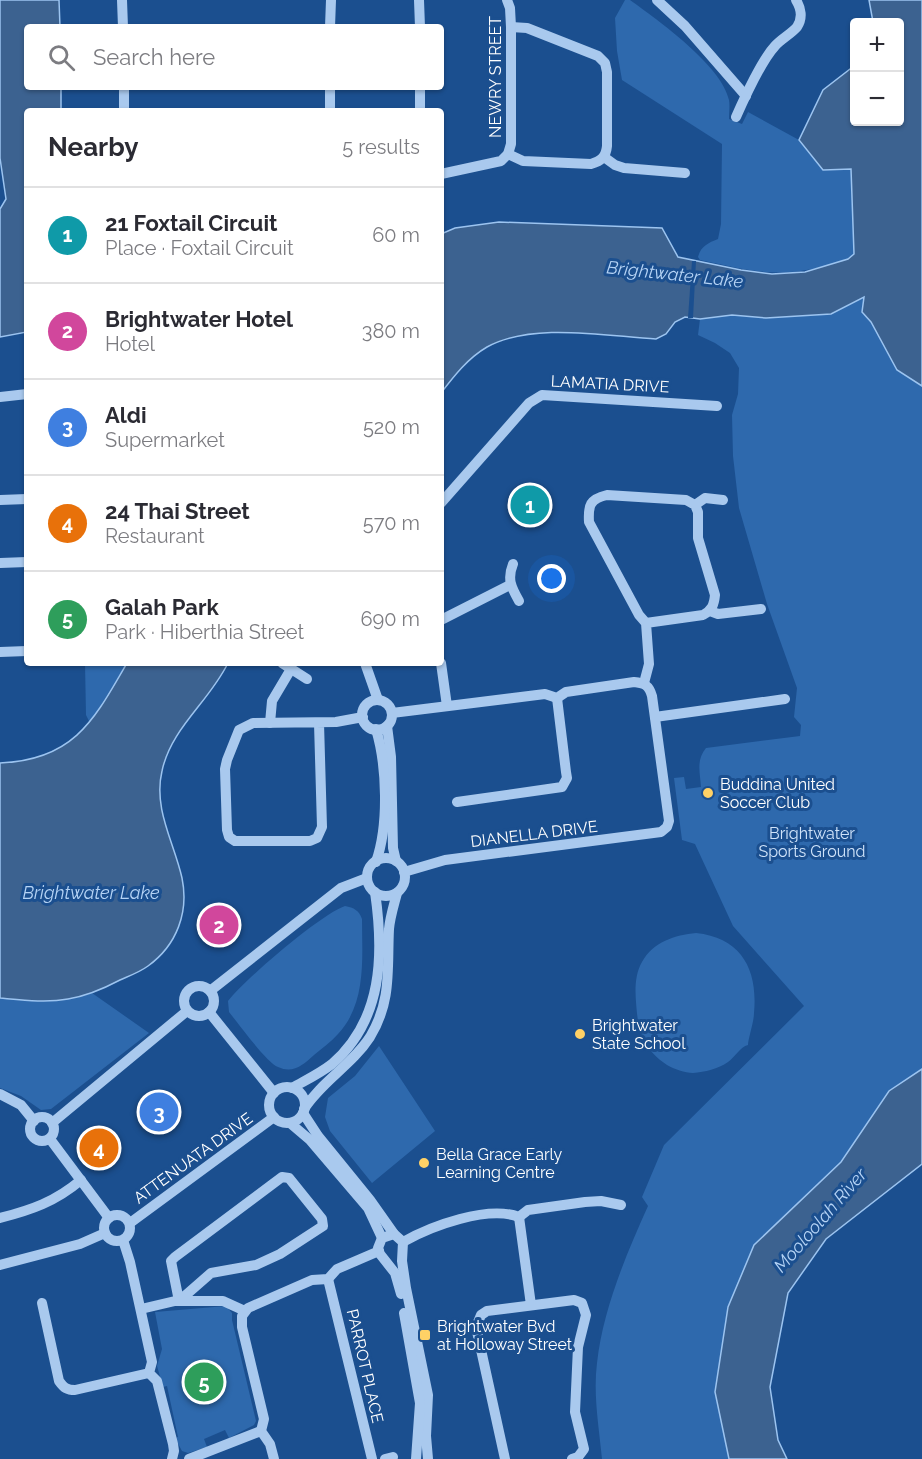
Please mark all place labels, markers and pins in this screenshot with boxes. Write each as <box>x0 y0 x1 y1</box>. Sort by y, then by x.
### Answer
pin: 1 <box>510 482 550 528</box>
place label: Buddina United Soccer Club <box>720 775 835 812</box>
marker: Buddina United Soccer Club <box>701 786 715 800</box>
pin: 2 <box>200 902 238 948</box>
place label: Brightwater State School <box>592 1016 686 1053</box>
marker: Brightwater State School <box>573 1027 587 1041</box>
pin: 3 <box>140 1090 178 1134</box>
pin: 4 <box>80 1126 118 1170</box>
place label: Bella Grace Early Learning Centre <box>436 1145 563 1182</box>
marker: Bella Grace Early Learning Centre <box>417 1156 431 1170</box>
place label: Brightwater Bvd at Holloway Street <box>437 1317 573 1354</box>
marker: Brightwater Bvd at Holloway Street <box>418 1328 432 1342</box>
pin: 5 <box>184 1360 224 1404</box>

